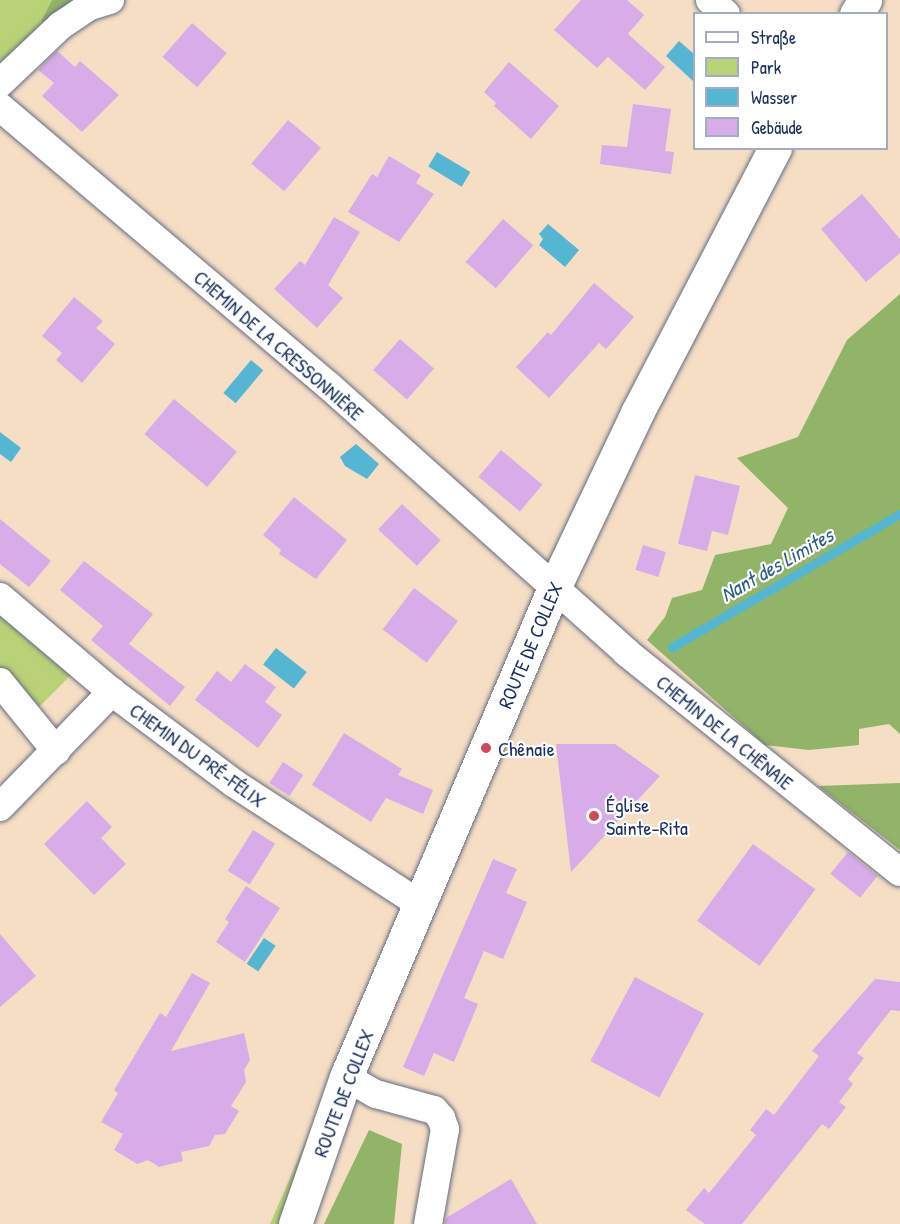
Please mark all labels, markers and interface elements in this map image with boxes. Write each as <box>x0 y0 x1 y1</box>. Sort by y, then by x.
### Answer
legend <box>693 12 888 150</box>
text: Straße <box>751 25 796 50</box>
text: Park <box>751 55 781 80</box>
text: Wasser <box>751 85 797 110</box>
text: Gebäude <box>751 115 803 140</box>
street label: CHEMIN DE LA CRESSONNIÈRE <box>189 265 369 425</box>
water label: Nant des Limites <box>716 523 838 607</box>
street label: ROUTE DE COLLEX <box>493 578 567 712</box>
street label: CHEMIN DE LA CHÊNAIE <box>652 670 798 794</box>
street label: CHEMIN DU PRÉ-FÉLIX <box>125 698 271 812</box>
place label: Chênaie <box>498 736 555 760</box>
marker: Chênaie <box>479 741 493 755</box>
place label: Église Sainte-Rita <box>606 792 688 839</box>
marker: Église Sainte-Rita <box>587 809 601 823</box>
street label: ROUTE DE COLLEX <box>308 1026 378 1160</box>

